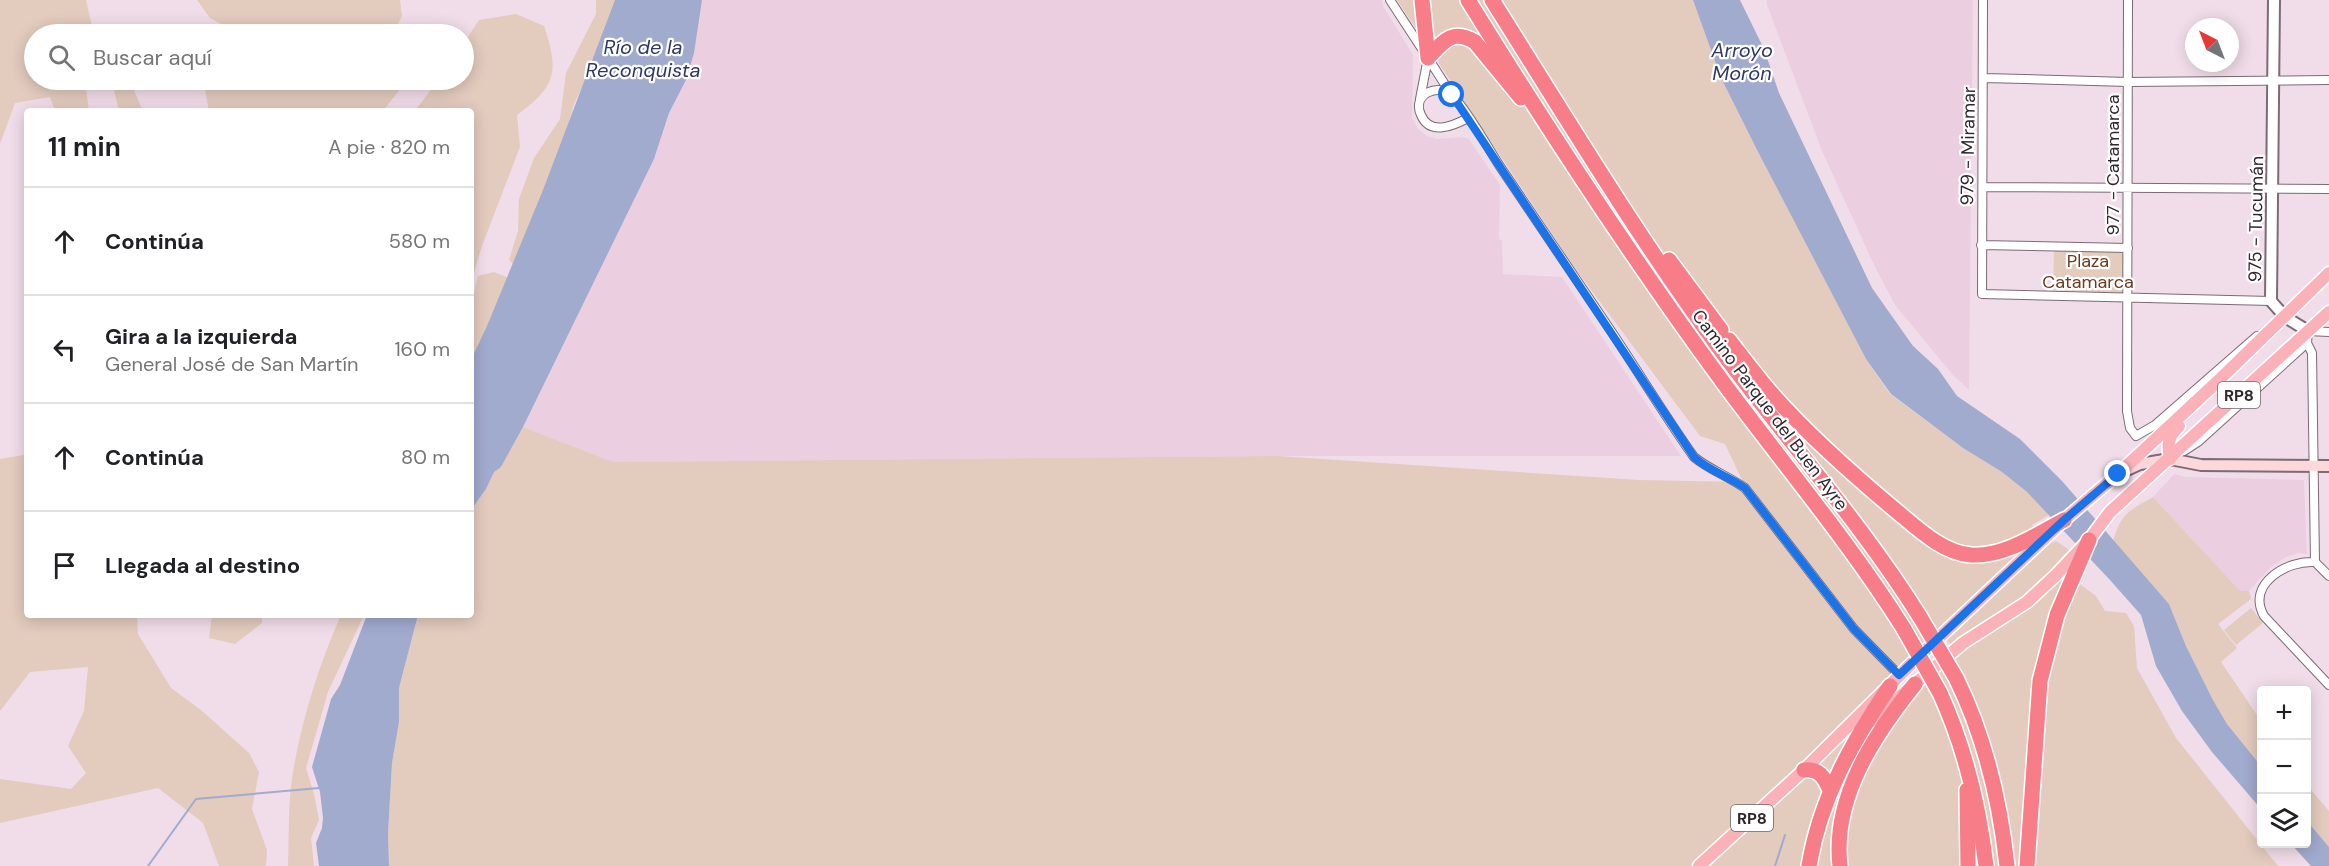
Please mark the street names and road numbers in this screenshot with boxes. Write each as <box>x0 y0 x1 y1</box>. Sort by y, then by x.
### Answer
street label: 979 - Miramar <box>1955 86 1981 206</box>
street label: 977 - Catamarca <box>2101 95 2125 235</box>
street label: 975 - Tucumán <box>2243 156 2269 282</box>
street label: Camino Parque del Buen Ayre <box>1686 305 1854 515</box>
road number: RP8 <box>2218 382 2260 408</box>
road number: RP8 <box>1731 805 1773 831</box>

